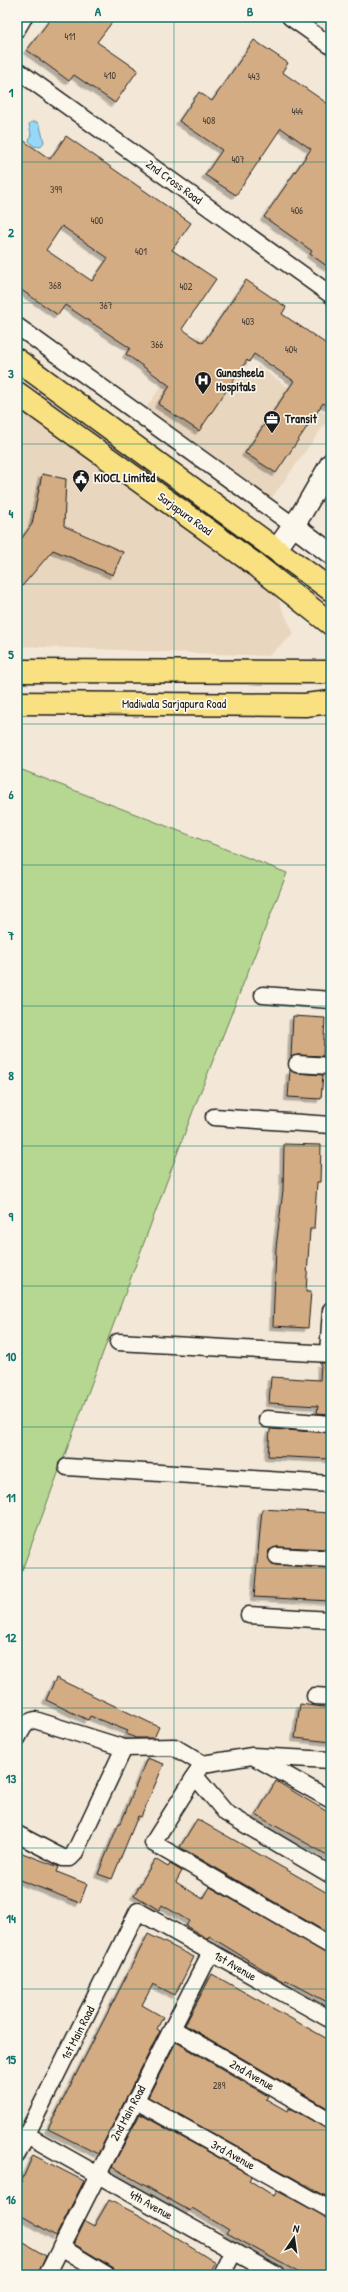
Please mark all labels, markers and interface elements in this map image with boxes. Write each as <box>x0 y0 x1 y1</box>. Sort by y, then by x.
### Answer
text: A <box>95 2 102 20</box>
text: B <box>247 2 254 20</box>
house number: 411 <box>64 30 76 43</box>
house number: 410 <box>104 69 116 82</box>
house number: 443 <box>248 70 261 83</box>
text: 1 <box>9 83 14 101</box>
house number: 444 <box>291 105 303 118</box>
house number: 408 <box>203 114 215 127</box>
house number: 407 <box>231 153 245 166</box>
street label: 2nd Cross Road <box>143 155 206 208</box>
house number: 399 <box>50 183 62 196</box>
house number: 406 <box>291 204 303 217</box>
house number: 400 <box>91 214 104 227</box>
text: 2 <box>8 223 15 241</box>
house number: 401 <box>135 245 147 258</box>
house number: 368 <box>49 279 61 292</box>
house number: 402 <box>180 280 193 293</box>
house number: 367 <box>99 299 113 312</box>
house number: 403 <box>242 315 255 328</box>
house number: 366 <box>151 338 163 351</box>
house number: 404 <box>285 343 297 356</box>
text: 3 <box>8 364 14 382</box>
place label: Gunasheela Hospitals <box>216 364 264 396</box>
hospital icon: Gunasheela Hospitals <box>193 370 213 395</box>
office icon: Transit <box>262 409 282 434</box>
place label: Transit <box>284 410 318 427</box>
public building icon: KIOCL Limited <box>71 468 91 493</box>
place label: KIOCL Limited <box>94 469 155 486</box>
street label: Sarjapura Road <box>154 488 216 539</box>
text: 4 <box>9 504 14 522</box>
text: 5 <box>8 645 14 663</box>
street label: Madiwala Sarjapura Road <box>122 695 226 712</box>
text: 6 <box>8 785 14 803</box>
text: 7 <box>7 926 15 944</box>
text: 8 <box>8 1066 14 1084</box>
text: 9 <box>9 1207 14 1225</box>
text: 10 <box>6 1347 16 1365</box>
text: 11 <box>6 1488 16 1506</box>
text: 12 <box>6 1628 17 1646</box>
text: 13 <box>6 1769 16 1787</box>
text: 14 <box>6 1909 16 1927</box>
street label: 1st Avenue <box>211 1947 260 1985</box>
street label: 1st Main Road <box>57 2003 98 2063</box>
text: 15 <box>6 2050 17 2068</box>
street label: 2nd Avenue <box>227 2055 278 2094</box>
house number: 289 <box>213 2079 226 2092</box>
street label: 2nd Main Road <box>106 2082 149 2144</box>
street label: 3rd Avenue <box>208 2136 258 2174</box>
street label: 4th Avenue <box>127 2186 176 2223</box>
text: 16 <box>6 2190 17 2208</box>
north arrow <box>274 2218 314 2258</box>
text: N <box>292 2221 301 2236</box>

